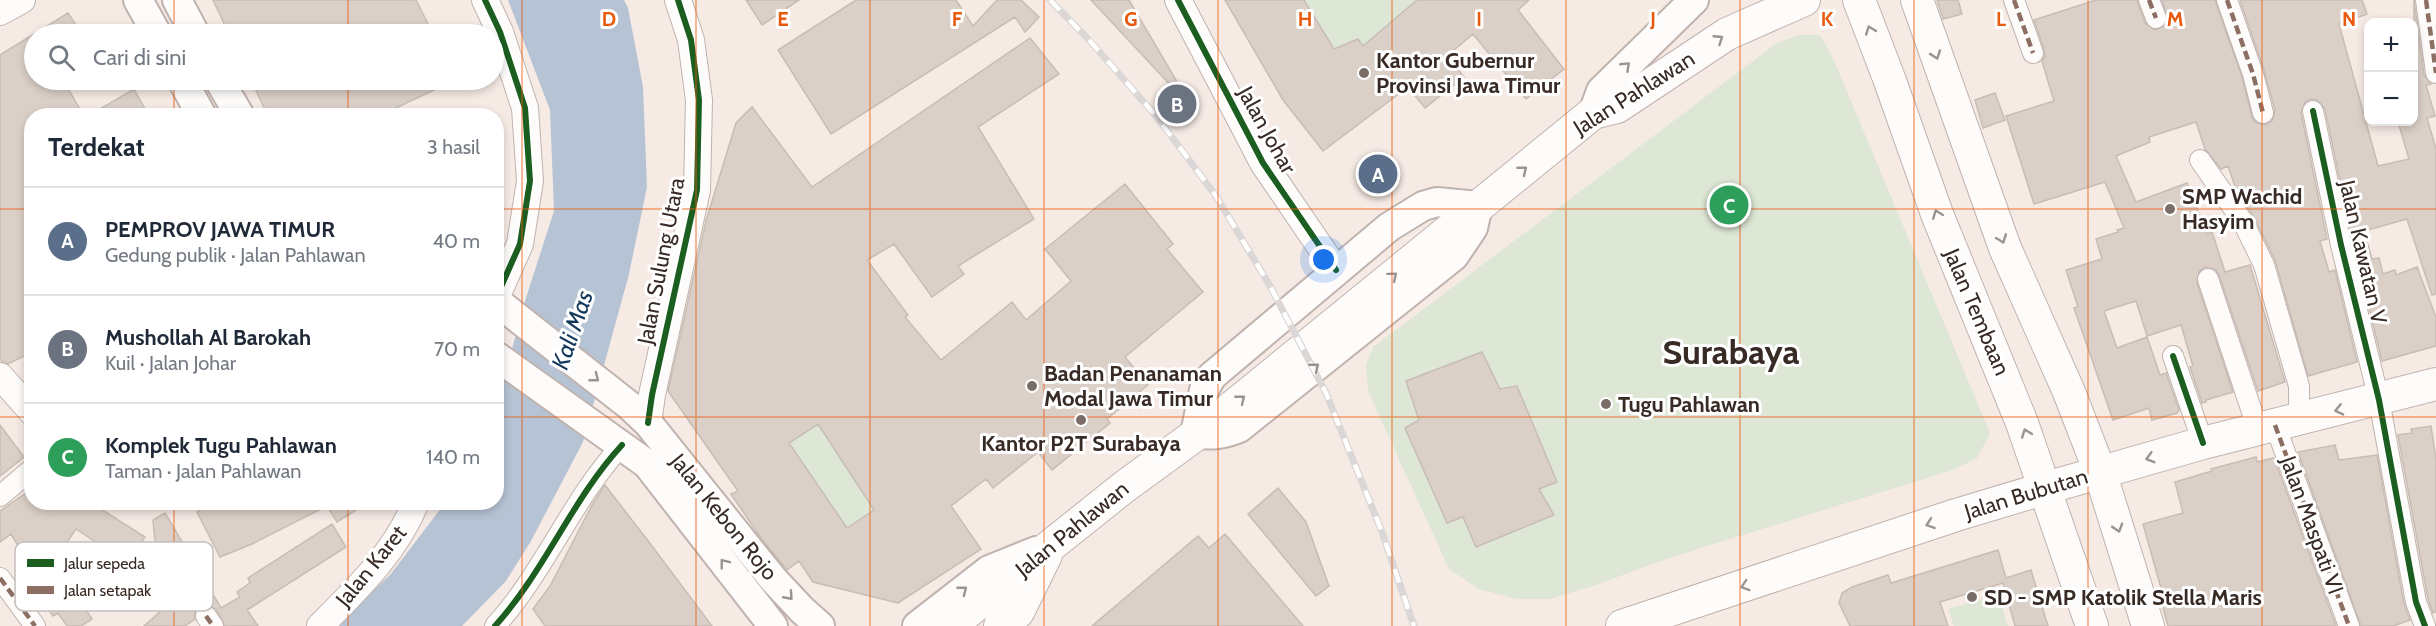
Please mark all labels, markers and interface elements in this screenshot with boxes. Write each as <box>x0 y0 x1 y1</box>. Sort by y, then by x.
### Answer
text: D <box>602 7 616 31</box>
text: E <box>777 7 789 31</box>
text: F <box>952 7 963 31</box>
text: G <box>1124 7 1138 31</box>
text: H <box>1298 7 1312 31</box>
text: I <box>1476 7 1482 31</box>
text: J <box>1649 7 1656 31</box>
text: K <box>1821 7 1834 31</box>
text: L <box>1996 7 2006 31</box>
text: M <box>2167 7 2183 31</box>
text: N <box>2342 7 2356 31</box>
map controls <box>2364 18 2418 126</box>
button: + <box>2364 18 2418 72</box>
search box <box>24 24 504 90</box>
one-way arrow <box>1865 25 1878 36</box>
one-way arrow <box>1713 35 1723 47</box>
icon: search <box>45 41 78 74</box>
text: Cari di sini <box>93 44 186 71</box>
street label: Jalan Pahlawan <box>1568 45 1700 142</box>
place label: Kantor Gubernur Provinsi Jawa Timur <box>1376 47 1561 99</box>
one-way arrow <box>1929 49 1942 60</box>
one-way arrow <box>1618 63 1629 74</box>
marker: Kantor Gubernur Provinsi Jawa Timur <box>1357 66 1371 80</box>
button: − <box>2364 72 2418 126</box>
street label: Jalan Johar <box>1231 81 1302 178</box>
pin: B <box>1158 82 1196 126</box>
text: Terdekat <box>48 131 145 163</box>
text: 3 hasil <box>427 135 480 159</box>
pin: A <box>1358 152 1398 196</box>
one-way arrow <box>1517 166 1528 177</box>
street label: Jalan Sulung Utara <box>631 175 690 348</box>
street label: Jalan Kawatan V <box>2333 177 2393 327</box>
pin: C <box>1710 182 1748 228</box>
place label: SMP Wachid Hasyim <box>2182 183 2302 235</box>
marker: SMP Wachid Hasyim <box>2163 202 2177 216</box>
one-way arrow <box>1931 209 1944 219</box>
text: PEMPROV JAWA TIMUR <box>105 216 335 243</box>
text: A <box>61 229 74 253</box>
text: 40 m <box>432 229 480 253</box>
one-way arrow <box>1994 233 2007 244</box>
text: Gedung publik · Jalan Pahlawan <box>105 243 366 267</box>
street label: Jalan Tembaan <box>1938 244 2016 379</box>
your location <box>1309 245 1338 274</box>
one-way arrow <box>1386 272 1397 283</box>
water label: Kali Mas <box>545 287 599 373</box>
text: Mushollah Al Barokah <box>105 324 311 351</box>
district label: Surabaya <box>1663 331 1799 373</box>
text: B <box>61 337 74 361</box>
text: 70 m <box>434 337 480 361</box>
text: Kuil · Jalan Johar <box>105 351 236 375</box>
place label: Badan Penanaman Modal Jawa Timur <box>1044 360 1222 412</box>
one-way arrow <box>1308 364 1319 375</box>
one-way arrow <box>588 371 599 382</box>
marker: Badan Penanaman Modal Jawa Timur <box>1025 379 1039 393</box>
place label: Tugu Pahlawan <box>1618 391 1760 418</box>
one-way arrow <box>1235 395 1246 406</box>
marker: Tugu Pahlawan <box>1599 397 1613 411</box>
one-way arrow <box>2334 402 2344 415</box>
marker: Kantor P2T Surabaya <box>1074 413 1088 427</box>
one-way arrow <box>2020 428 2033 439</box>
place label: Kantor P2T Surabaya <box>981 430 1181 457</box>
text: Komplek Tugu Pahlawan <box>105 432 337 459</box>
text: C <box>61 445 74 469</box>
text: 140 m <box>426 445 480 469</box>
street label: Jalan Kebon Rojo <box>664 447 783 586</box>
one-way arrow <box>2145 451 2156 463</box>
street label: Jalan Maspati VI <box>2274 451 2349 598</box>
text: Taman · Jalan Pahlawan <box>105 459 301 483</box>
street label: Jalan Bubutan <box>1960 462 2091 526</box>
street label: Jalan Pahlawan <box>1009 475 1134 584</box>
one-way arrow <box>1925 517 1936 530</box>
street label: Jalan Karet <box>329 519 412 613</box>
one-way arrow <box>2110 522 2123 533</box>
legend <box>15 542 213 611</box>
text: Jalur sepeda <box>63 554 145 573</box>
one-way arrow <box>721 559 732 570</box>
one-way arrow <box>1740 579 1751 592</box>
text: Jalan setapak <box>63 581 152 600</box>
place label: SD - SMP Katolik Stella Maris <box>1984 584 2262 611</box>
one-way arrow <box>957 586 968 597</box>
one-way arrow <box>782 589 793 599</box>
marker: SD - SMP Katolik Stella Maris <box>1965 590 1979 604</box>

